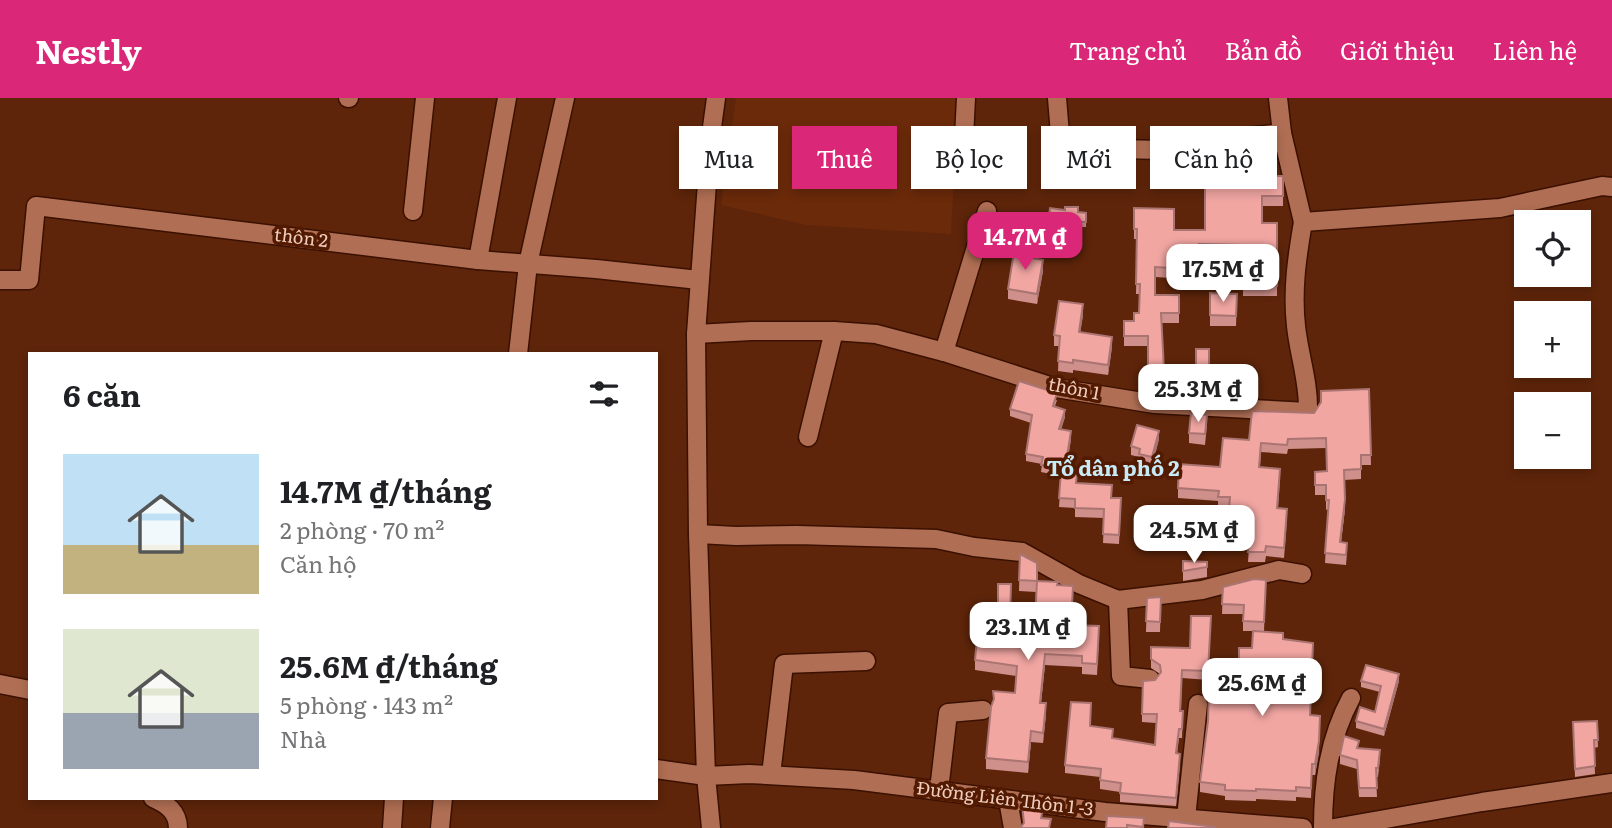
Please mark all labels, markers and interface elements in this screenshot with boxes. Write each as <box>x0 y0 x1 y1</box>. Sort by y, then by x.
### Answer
text: Nestly <box>35 25 142 74</box>
text: Trang chủ <box>1069 32 1187 67</box>
text: Bản đồ <box>1225 32 1302 67</box>
text: Giới thiệu <box>1340 32 1455 67</box>
text: Liên hệ <box>1493 32 1577 67</box>
chip: Mua <box>679 126 778 189</box>
chip: Thuê <box>792 126 897 189</box>
chip: Bộ lọc <box>911 126 1027 189</box>
chip: Mới <box>1041 126 1136 189</box>
chip: Căn hộ <box>1150 126 1277 189</box>
map controls <box>1514 210 1591 469</box>
button: locate <box>1514 210 1591 287</box>
pin: 14.7M ₫ <box>960 212 1090 272</box>
text: 14.7M ₫ <box>983 218 1067 252</box>
street label: thôn 2 <box>273 220 330 253</box>
pin: 17.5M ₫ <box>1158 244 1288 304</box>
text: 17.5M ₫ <box>1182 250 1264 284</box>
button: + <box>1514 301 1591 378</box>
pin: 25.3M ₫ <box>1133 364 1263 424</box>
street label: thôn 1 <box>1046 369 1103 406</box>
text: 25.3M ₫ <box>1154 370 1242 404</box>
text: 6 căn <box>63 372 141 416</box>
icon: filters <box>585 375 623 413</box>
button: − <box>1514 392 1591 469</box>
district label: Tổ dân phố 2 <box>1047 451 1179 482</box>
text: 14.7M ₫/tháng <box>280 468 492 512</box>
icon: home <box>119 482 203 566</box>
pin: 24.5M ₫ <box>1129 505 1259 565</box>
text: 24.5M ₫ <box>1150 511 1238 545</box>
text: 2 phòng · 70 m² <box>280 512 444 546</box>
text: Căn hộ <box>280 546 356 580</box>
pin: 23.1M ₫ <box>963 602 1093 662</box>
text: 23.1M ₫ <box>986 608 1070 642</box>
text: 25.6M ₫/tháng <box>280 643 498 687</box>
icon: home <box>119 657 203 741</box>
pin: 25.6M ₫ <box>1197 658 1327 718</box>
text: 25.6M ₫ <box>1218 664 1306 698</box>
text: 5 phòng · 143 m² <box>280 687 453 721</box>
text: Nhà <box>280 721 327 755</box>
street label: Đường Liên Thôn 1 -3 <box>915 773 1095 822</box>

